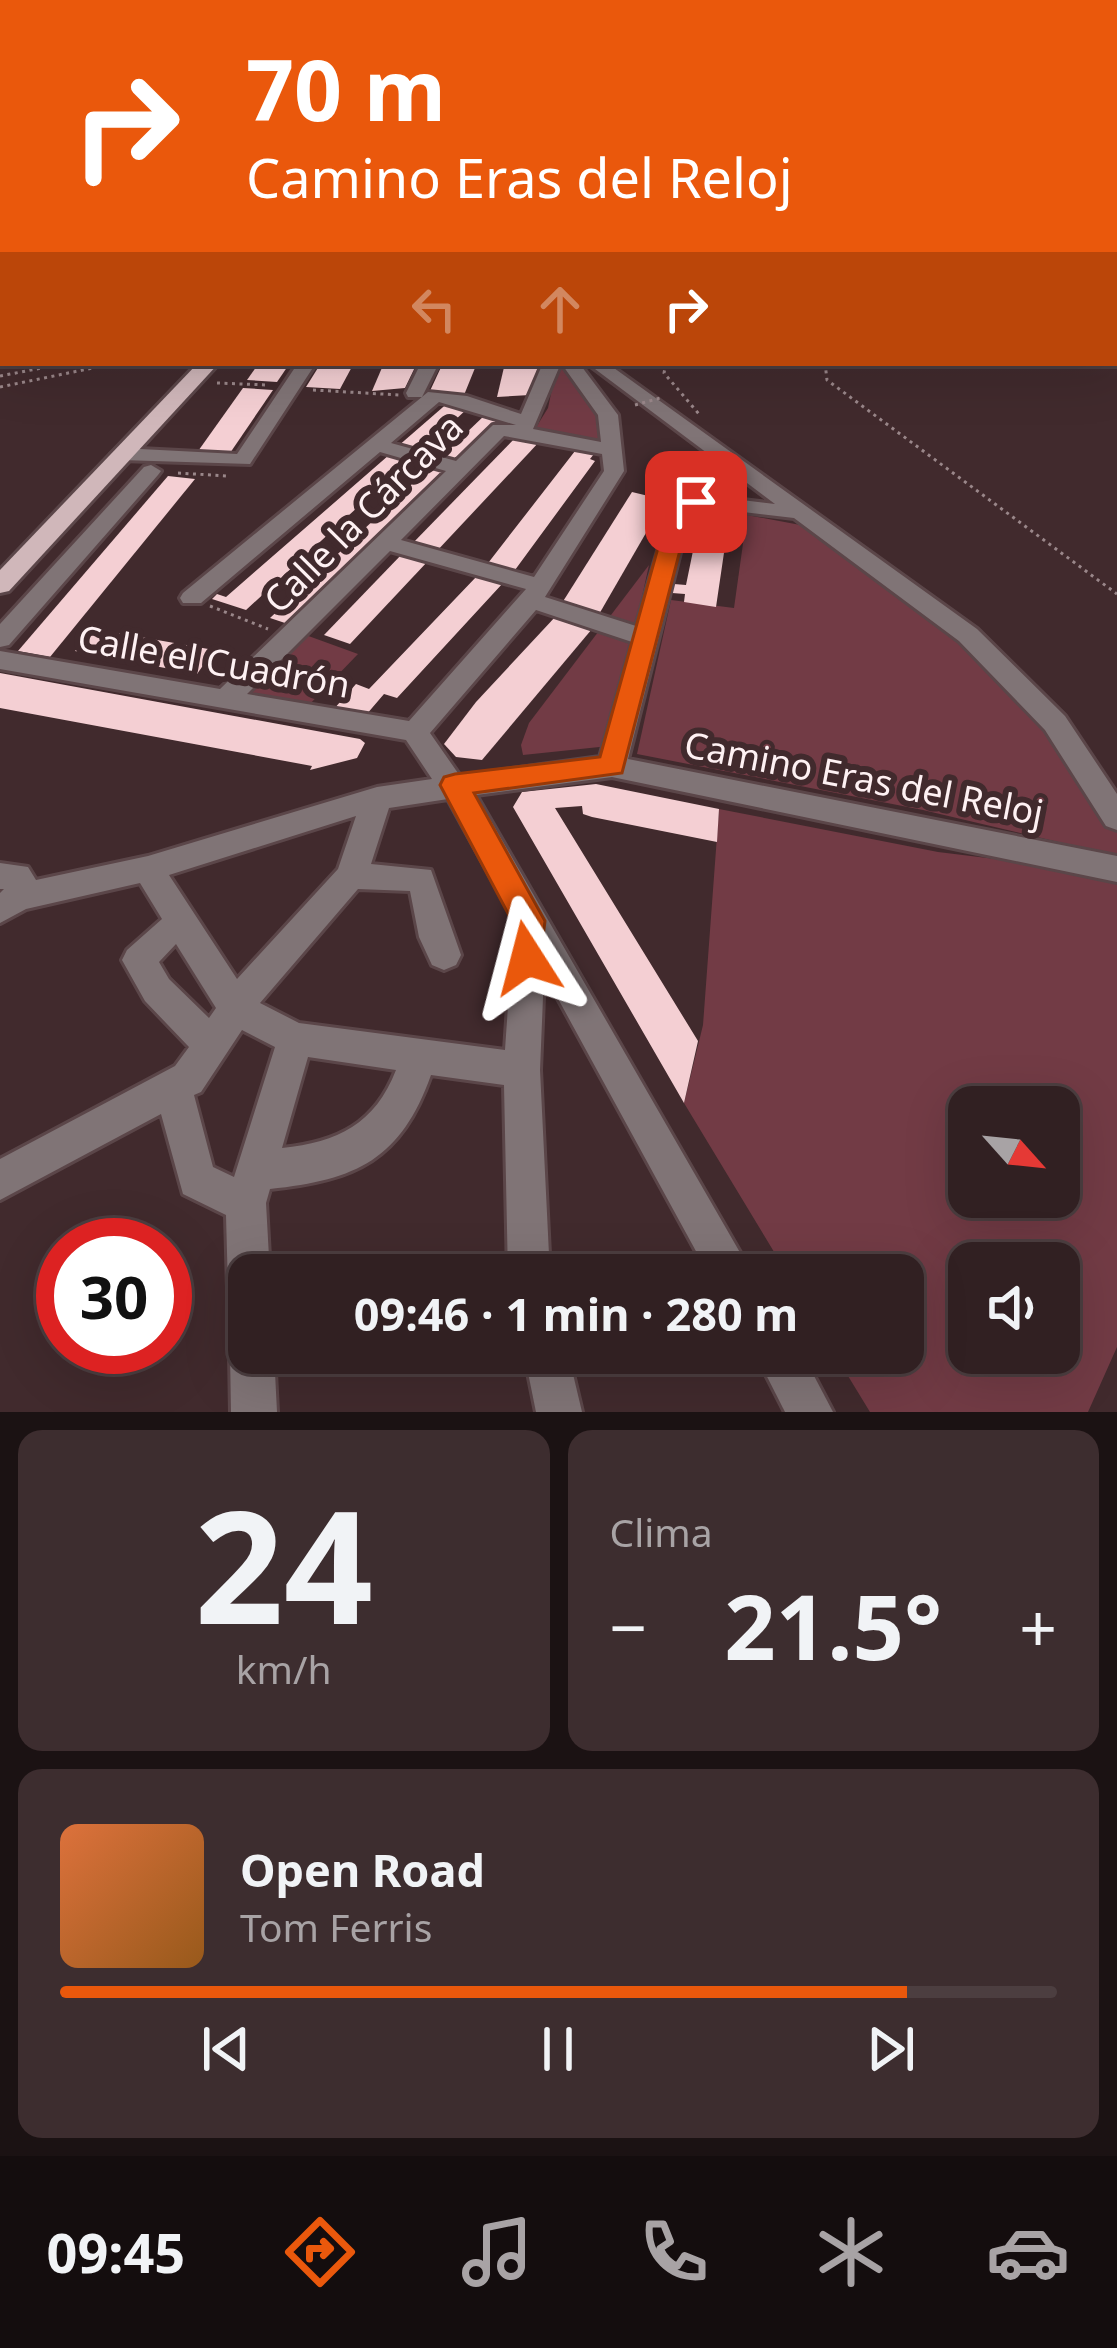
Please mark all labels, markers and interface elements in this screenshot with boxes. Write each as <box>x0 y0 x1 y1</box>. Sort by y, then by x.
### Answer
text: 70 m <box>246 31 446 146</box>
icon: right <box>48 48 204 204</box>
text: Camino Eras del Reloj <box>246 140 793 214</box>
icon: left <box>401 276 467 342</box>
icon: ahead <box>527 276 593 342</box>
icon: right <box>653 276 719 342</box>
street label: Calle la Cárcava <box>253 403 473 623</box>
pin <box>645 451 747 553</box>
icon: arrive <box>663 469 729 535</box>
street label: Calle el Cuadrón <box>74 613 354 709</box>
street label: Camino Eras del Reloj <box>680 719 1048 837</box>
position arrow <box>464 895 590 1021</box>
north arrow <box>948 1086 1080 1218</box>
map controls <box>948 1086 1080 1374</box>
speed limit sign: 30 <box>36 1218 192 1374</box>
button: sound <box>948 1242 1080 1374</box>
text: 09:46 · 1 min · 280 m <box>354 1283 798 1344</box>
text: 24 <box>195 1457 373 1670</box>
text: Clima <box>610 1505 713 1558</box>
text: 21.5° <box>724 1564 942 1686</box>
text: − <box>610 1581 647 1671</box>
text: + <box>1019 1581 1057 1671</box>
text: km/h <box>236 1642 332 1695</box>
text: Open Road <box>240 1839 485 1900</box>
text: Tom Ferris <box>240 1900 432 1953</box>
icon: previous <box>193 2016 259 2082</box>
icon: pause <box>525 2016 591 2082</box>
icon: next <box>858 2016 924 2082</box>
icon: directions <box>278 2210 362 2294</box>
icon: music <box>455 2210 539 2294</box>
icon: phone <box>632 2210 716 2294</box>
icon: climate <box>809 2210 893 2294</box>
icon: car <box>986 2210 1070 2294</box>
text: 09:45 <box>47 2215 185 2289</box>

